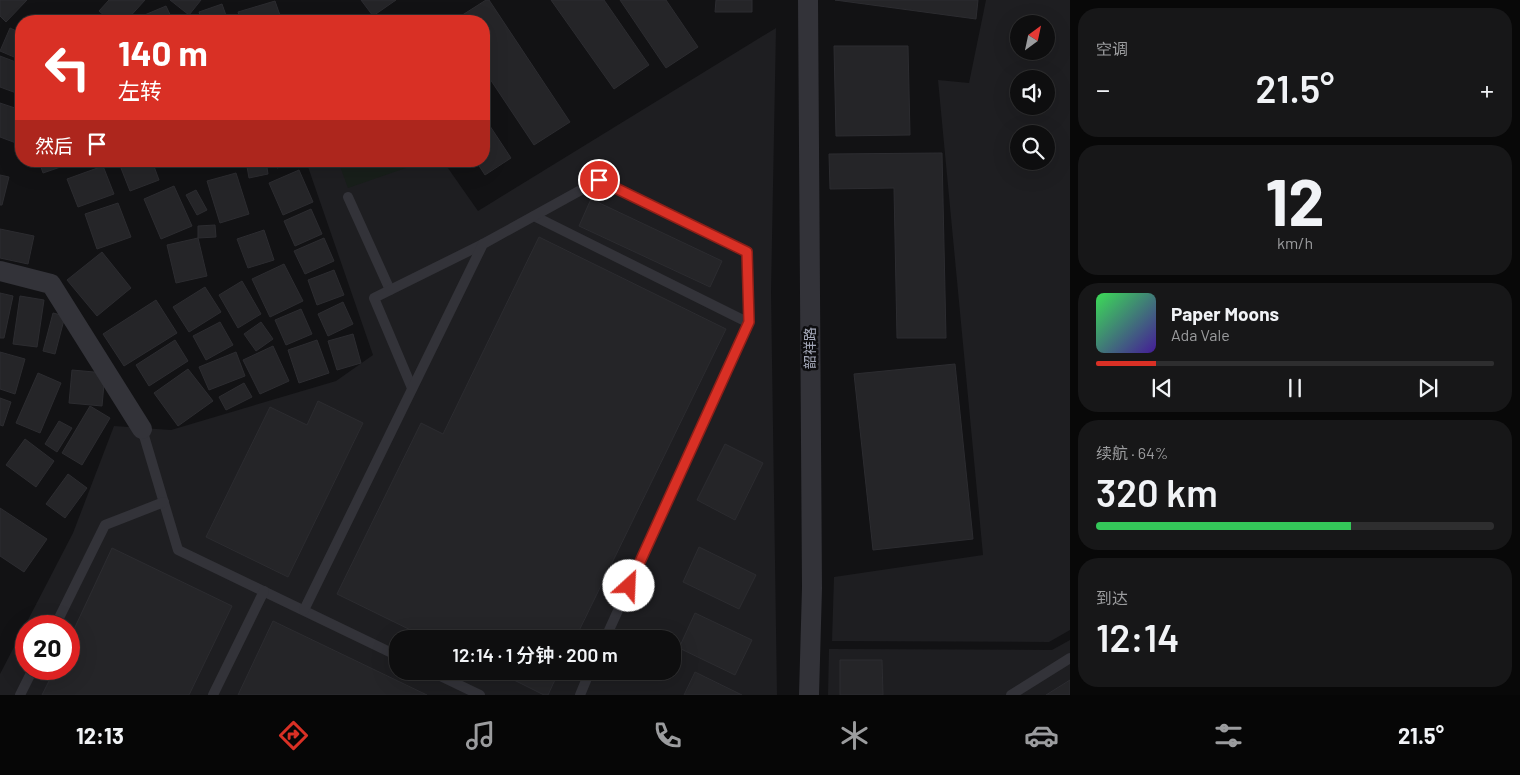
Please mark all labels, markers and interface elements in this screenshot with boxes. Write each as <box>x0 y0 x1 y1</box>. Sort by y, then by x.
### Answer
north arrow <box>1010 15 1055 60</box>
map controls <box>1010 15 1055 170</box>
text: 140 m <box>118 31 208 73</box>
icon: left <box>35 35 100 100</box>
text: 空调 <box>1096 39 1128 58</box>
text: 21.5° <box>1256 65 1334 111</box>
button: sound <box>1010 70 1055 115</box>
text: − <box>1096 72 1110 106</box>
text: + <box>1480 72 1494 106</box>
text: 左转 <box>118 77 162 103</box>
button: search <box>1010 125 1055 170</box>
icon: arrive <box>83 130 111 158</box>
text: 然后 <box>35 134 73 157</box>
pin <box>578 159 620 201</box>
text: 12 <box>1265 161 1325 239</box>
icon: arrive <box>585 166 613 194</box>
text: km/h <box>1277 233 1313 252</box>
text: Paper Moons <box>1171 302 1279 325</box>
text: Ada Vale <box>1171 325 1230 344</box>
street label: 韶祥路 <box>801 327 818 369</box>
icon: previous <box>1148 374 1176 402</box>
icon: pause <box>1281 374 1309 402</box>
icon: next <box>1414 374 1442 402</box>
text: 续航 · 64% <box>1096 443 1168 462</box>
text: 320 km <box>1096 469 1218 515</box>
position arrow <box>602 559 654 611</box>
text: 到达 <box>1096 588 1128 607</box>
text: 12:14 <box>1096 614 1180 660</box>
speed limit sign: 20 <box>15 615 80 680</box>
text: 12:14 · 1 分钟 · 200 m <box>452 643 618 666</box>
icon: directions <box>276 718 311 753</box>
icon: music <box>463 718 498 753</box>
icon: phone <box>650 718 685 753</box>
icon: climate <box>837 718 872 753</box>
icon: car <box>1024 718 1059 753</box>
icon: filters <box>1211 718 1246 753</box>
text: 12:13 <box>76 722 124 748</box>
text: 21.5° <box>1398 722 1444 748</box>

